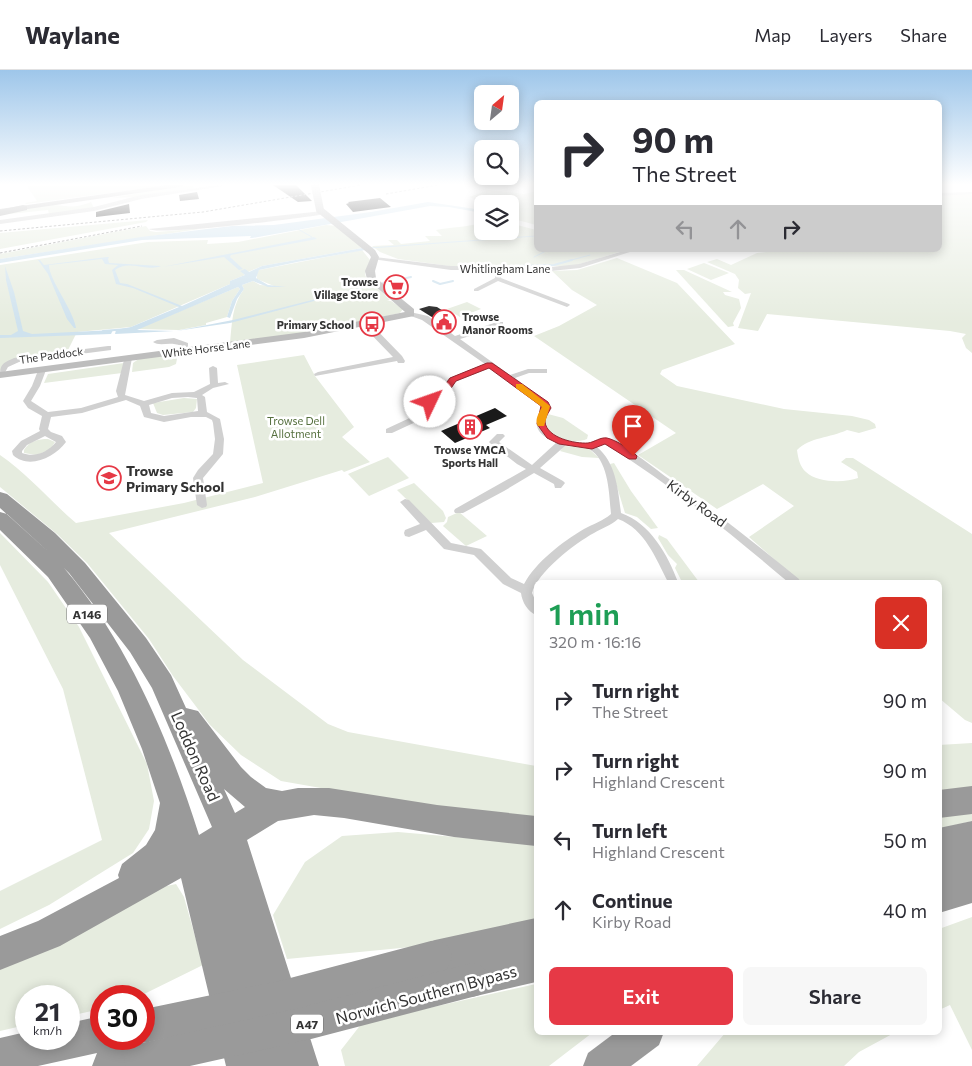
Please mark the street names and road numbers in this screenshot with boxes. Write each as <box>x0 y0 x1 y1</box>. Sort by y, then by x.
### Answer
street label: Whitlingham Lane <box>460 262 551 275</box>
street label: White Horse Lane <box>161 336 251 360</box>
street label: The Paddock <box>18 344 84 366</box>
street label: Kirby Road <box>664 476 730 530</box>
road number: A146 <box>67 604 107 624</box>
street label: Loddon Road <box>168 708 224 804</box>
street label: Norwich Southern Bypass <box>333 961 519 1027</box>
road number: A47 <box>291 1014 323 1034</box>

